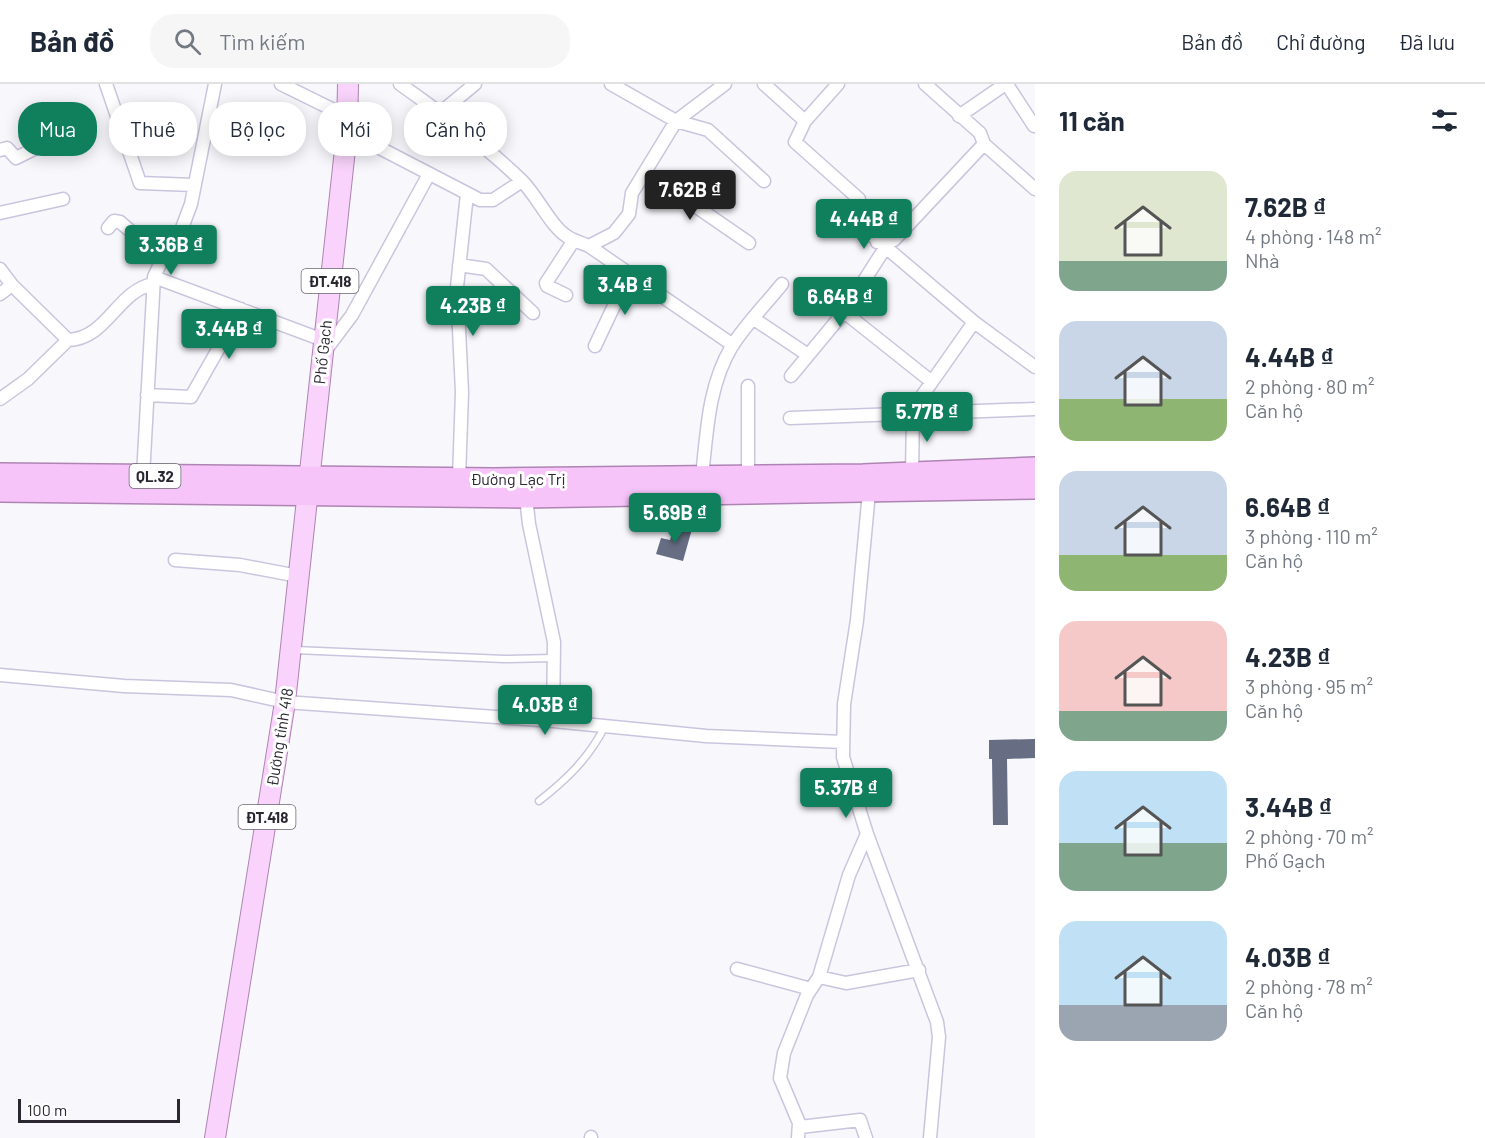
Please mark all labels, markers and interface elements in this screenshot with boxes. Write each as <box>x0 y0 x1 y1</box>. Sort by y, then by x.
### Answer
search box <box>150 14 570 68</box>
text: Bản đồ <box>30 24 114 58</box>
icon: search <box>171 25 204 58</box>
text: Tìm kiếm <box>219 28 306 54</box>
text: Bản đồ <box>1181 29 1243 54</box>
text: Chỉ đường <box>1276 29 1365 54</box>
text: Đã lưu <box>1398 29 1455 54</box>
chip: Mua <box>18 102 97 156</box>
chip: Thuê <box>109 102 197 156</box>
chip: Bộ lọc <box>209 102 306 156</box>
chip: Mới <box>318 102 392 156</box>
chip: Căn hộ <box>404 102 507 156</box>
icon: filters <box>1428 104 1461 137</box>
text: 11 căn <box>1059 105 1125 136</box>
pin: 7.62B ₫ <box>635 170 745 221</box>
text: 7.62B ₫ <box>659 177 721 201</box>
text: 7.62B ₫ <box>1245 191 1326 222</box>
icon: home <box>1107 195 1179 267</box>
pin: 4.44B ₫ <box>809 199 919 250</box>
text: 4.44B ₫ <box>830 206 898 230</box>
text: 4 phòng · 148 m² <box>1245 224 1382 248</box>
pin: 3.36B ₫ <box>116 225 226 276</box>
text: 3.36B ₫ <box>139 232 203 256</box>
text: Nhà <box>1245 248 1280 272</box>
pin: 3.4B ₫ <box>576 265 674 316</box>
road number: ĐT.418 <box>302 269 358 293</box>
text: 3.4B ₫ <box>598 272 652 296</box>
pin: 6.64B ₫ <box>785 277 895 328</box>
text: 6.64B ₫ <box>807 284 873 308</box>
pin: 4.23B ₫ <box>418 286 528 337</box>
text: 4.23B ₫ <box>440 293 506 317</box>
pin: 3.44B ₫ <box>174 309 284 360</box>
text: 3.44B ₫ <box>195 316 263 340</box>
street label: Phố Gạch <box>309 319 335 385</box>
text: 4.44B ₫ <box>1245 341 1334 372</box>
icon: home <box>1107 345 1179 417</box>
text: 2 phòng · 80 m² <box>1245 374 1375 398</box>
pin: 5.77B ₫ <box>872 392 982 443</box>
text: Căn hộ <box>1245 398 1303 422</box>
text: 5.77B ₫ <box>896 399 958 423</box>
road number: QL.32 <box>130 464 180 488</box>
street label: Đường Lạc Trị <box>470 469 566 488</box>
text: 6.64B ₫ <box>1245 491 1330 522</box>
pin: 5.69B ₫ <box>620 493 730 544</box>
icon: home <box>1107 495 1179 567</box>
text: 5.69B ₫ <box>643 500 707 524</box>
text: 3 phòng · 110 m² <box>1245 524 1378 548</box>
text: Căn hộ <box>1245 548 1303 572</box>
text: 4.23B ₫ <box>1245 641 1331 672</box>
icon: home <box>1107 645 1179 717</box>
text: 3 phòng · 95 m² <box>1245 674 1373 698</box>
pin: 4.03B ₫ <box>490 685 600 736</box>
street label: Đường tỉnh 418 <box>262 687 296 787</box>
text: 4.03B ₫ <box>512 692 578 716</box>
text: Căn hộ <box>1245 698 1303 722</box>
pin: 5.37B ₫ <box>791 768 901 819</box>
text: 5.37B ₫ <box>814 775 878 799</box>
text: 3.44B ₫ <box>1245 791 1332 822</box>
icon: home <box>1107 795 1179 867</box>
road number: ĐT.418 <box>238 805 296 829</box>
text: 2 phòng · 70 m² <box>1245 824 1374 848</box>
text: Phố Gạch <box>1245 848 1326 872</box>
text: 4.03B ₫ <box>1245 941 1331 972</box>
icon: home <box>1107 945 1179 1017</box>
text: 2 phòng · 78 m² <box>1245 974 1373 998</box>
text: Căn hộ <box>1245 998 1303 1022</box>
scale bar <box>18 1096 180 1124</box>
text: 100 m <box>27 1100 67 1119</box>

